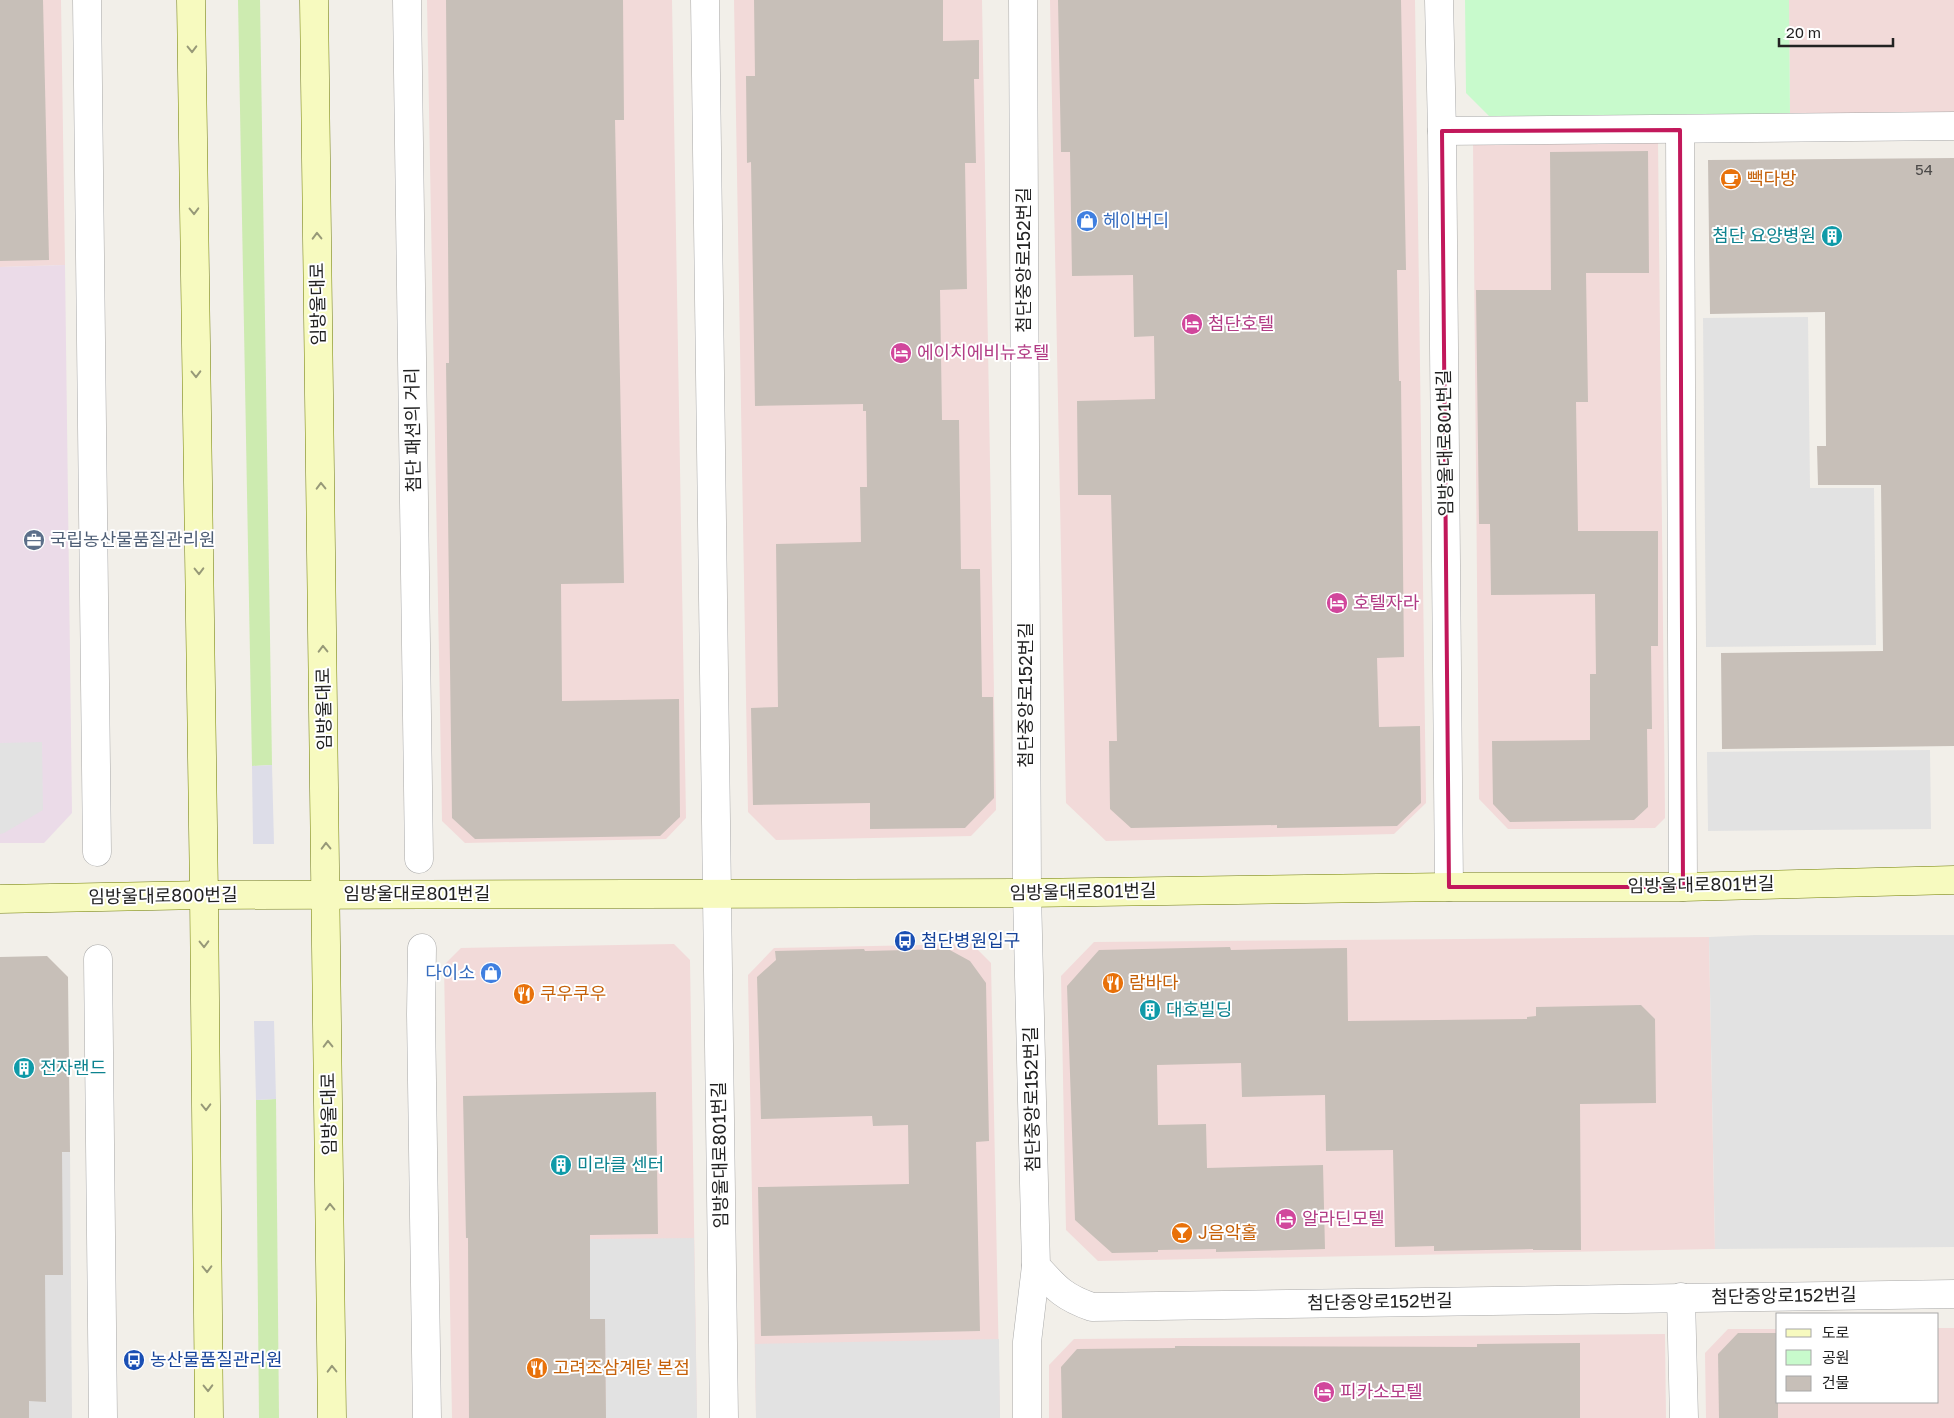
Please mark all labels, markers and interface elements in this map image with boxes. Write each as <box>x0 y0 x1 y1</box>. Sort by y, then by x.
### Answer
scale bar <box>1779 15 1893 47</box>
text: 20 m <box>1786 23 1821 41</box>
one-way arrow <box>186 45 197 53</box>
house number: 54 <box>1915 160 1933 178</box>
cafe icon: 빽다방 <box>1719 167 1743 191</box>
place label: 빽다방 <box>1747 167 1797 189</box>
street label: 첨단중앙로152번길 <box>1012 187 1034 333</box>
one-way arrow <box>189 208 199 215</box>
shop icon: 헤이버디 <box>1075 209 1099 233</box>
place label: 헤이버디 <box>1103 209 1169 231</box>
place label: 첨단 요양병원 <box>1712 224 1816 246</box>
building icon: 첨단 요양병원 <box>1820 224 1844 248</box>
one-way arrow <box>312 232 322 240</box>
street label: 임방울대로 <box>305 262 329 346</box>
hotel icon: 첨단호텔 <box>1180 312 1204 336</box>
place label: 첨단호텔 <box>1208 312 1274 334</box>
hotel icon: 에이치에비뉴호텔 <box>889 341 913 365</box>
place label: 에이치에비뉴호텔 <box>917 341 1049 363</box>
street label: 첨단 패션의 거리 <box>400 367 424 493</box>
street label: 임방울대로801번길 <box>1432 369 1456 517</box>
one-way arrow <box>191 370 201 378</box>
one-way arrow <box>315 482 326 490</box>
office icon: 국립농산물품질관리원 <box>22 528 46 552</box>
place label: 국립농산물품질관리원 <box>50 528 216 550</box>
one-way arrow <box>194 568 204 575</box>
hotel icon: 호텔자라 <box>1325 591 1349 615</box>
place label: 호텔자라 <box>1353 591 1420 613</box>
street label: 첨단중앙로152번길 <box>1014 622 1036 768</box>
one-way arrow <box>318 644 328 652</box>
street label: 임방울대로 <box>311 667 335 751</box>
one-way arrow <box>321 842 331 850</box>
street label: 임방울대로801번길 <box>1627 872 1775 896</box>
street label: 임방울대로801번길 <box>1009 879 1157 903</box>
street label: 임방울대로801번길 <box>344 882 490 904</box>
street label: 임방울대로800번길 <box>88 883 238 907</box>
bus stop icon: 첨단병원입구 <box>893 929 917 953</box>
place label: 첨단병원입구 <box>921 929 1020 951</box>
one-way arrow <box>199 940 209 948</box>
place label: 다이소 <box>425 961 475 983</box>
shop icon: 다이소 <box>479 961 503 985</box>
restaurant icon: 람바다 <box>1101 971 1125 995</box>
place label: 람바다 <box>1129 971 1179 993</box>
restaurant icon: 쿠우쿠우 <box>512 982 536 1006</box>
place label: 쿠우쿠우 <box>540 982 606 1004</box>
building icon: 대호빌딩 <box>1138 998 1162 1022</box>
place label: 대호빌딩 <box>1166 998 1232 1020</box>
street label: 첨단중앙로152번길 <box>1019 1026 1043 1172</box>
one-way arrow <box>323 1040 333 1048</box>
building icon: 전자랜드 <box>12 1056 36 1080</box>
place label: 전자랜드 <box>40 1056 106 1078</box>
street label: 임방울대로 <box>316 1072 340 1156</box>
street label: 임방울대로801번길 <box>707 1081 731 1229</box>
one-way arrow <box>201 1103 211 1111</box>
building icon: 미라클 센터 <box>549 1153 573 1177</box>
place label: 미라클 센터 <box>577 1153 664 1175</box>
one-way arrow <box>325 1203 335 1210</box>
hotel icon: 알라딘모텔 <box>1274 1207 1298 1231</box>
place label: 알라딘모텔 <box>1302 1207 1385 1229</box>
bar icon: J음악홀 <box>1170 1221 1194 1245</box>
place label: J음악홀 <box>1198 1221 1258 1243</box>
one-way arrow <box>202 1266 212 1273</box>
street label: 첨단중앙로152번길 <box>1711 1283 1857 1307</box>
street label: 첨단중앙로152번길 <box>1307 1289 1453 1313</box>
legend <box>1776 1313 1939 1403</box>
text: 도로 <box>1822 1323 1850 1341</box>
bus stop icon: 농산물품질관리원 <box>122 1348 146 1372</box>
place label: 농산물품질관리원 <box>150 1348 282 1370</box>
text: 공원 <box>1822 1348 1850 1366</box>
restaurant icon: 고려조삼계탕 본점 <box>525 1356 549 1380</box>
place label: 고려조삼계탕 본점 <box>553 1356 690 1378</box>
one-way arrow <box>327 1365 337 1373</box>
text: 건물 <box>1822 1373 1850 1391</box>
hotel icon: 피카소모텔 <box>1312 1380 1336 1404</box>
place label: 피카소모텔 <box>1340 1380 1423 1402</box>
one-way arrow <box>203 1385 213 1393</box>

